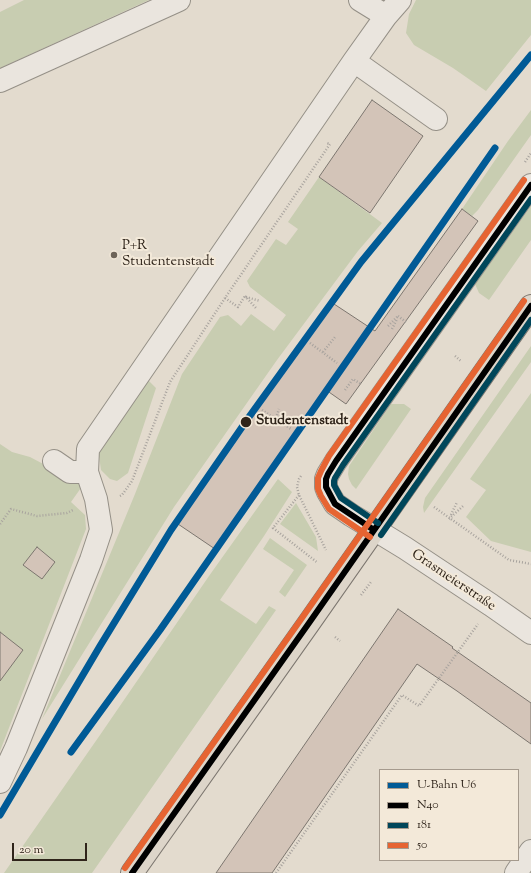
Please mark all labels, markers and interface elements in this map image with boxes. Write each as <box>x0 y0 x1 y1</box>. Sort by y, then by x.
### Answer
place label: P+R Studentenstadt <box>122 239 214 272</box>
marker: P+R Studentenstadt <box>109 250 119 260</box>
place label: Studentenstadt <box>256 414 348 430</box>
marker: Studentenstadt <box>239 415 253 429</box>
street label: Grasmeierstraße <box>408 547 498 615</box>
legend <box>379 769 519 861</box>
text: U-Bahn U6 <box>417 776 476 794</box>
text: N40 <box>417 796 439 814</box>
text: 181 <box>417 816 431 834</box>
scale bar <box>14 835 89 861</box>
text: 50 <box>417 836 427 854</box>
text: 20 m <box>19 841 43 859</box>

